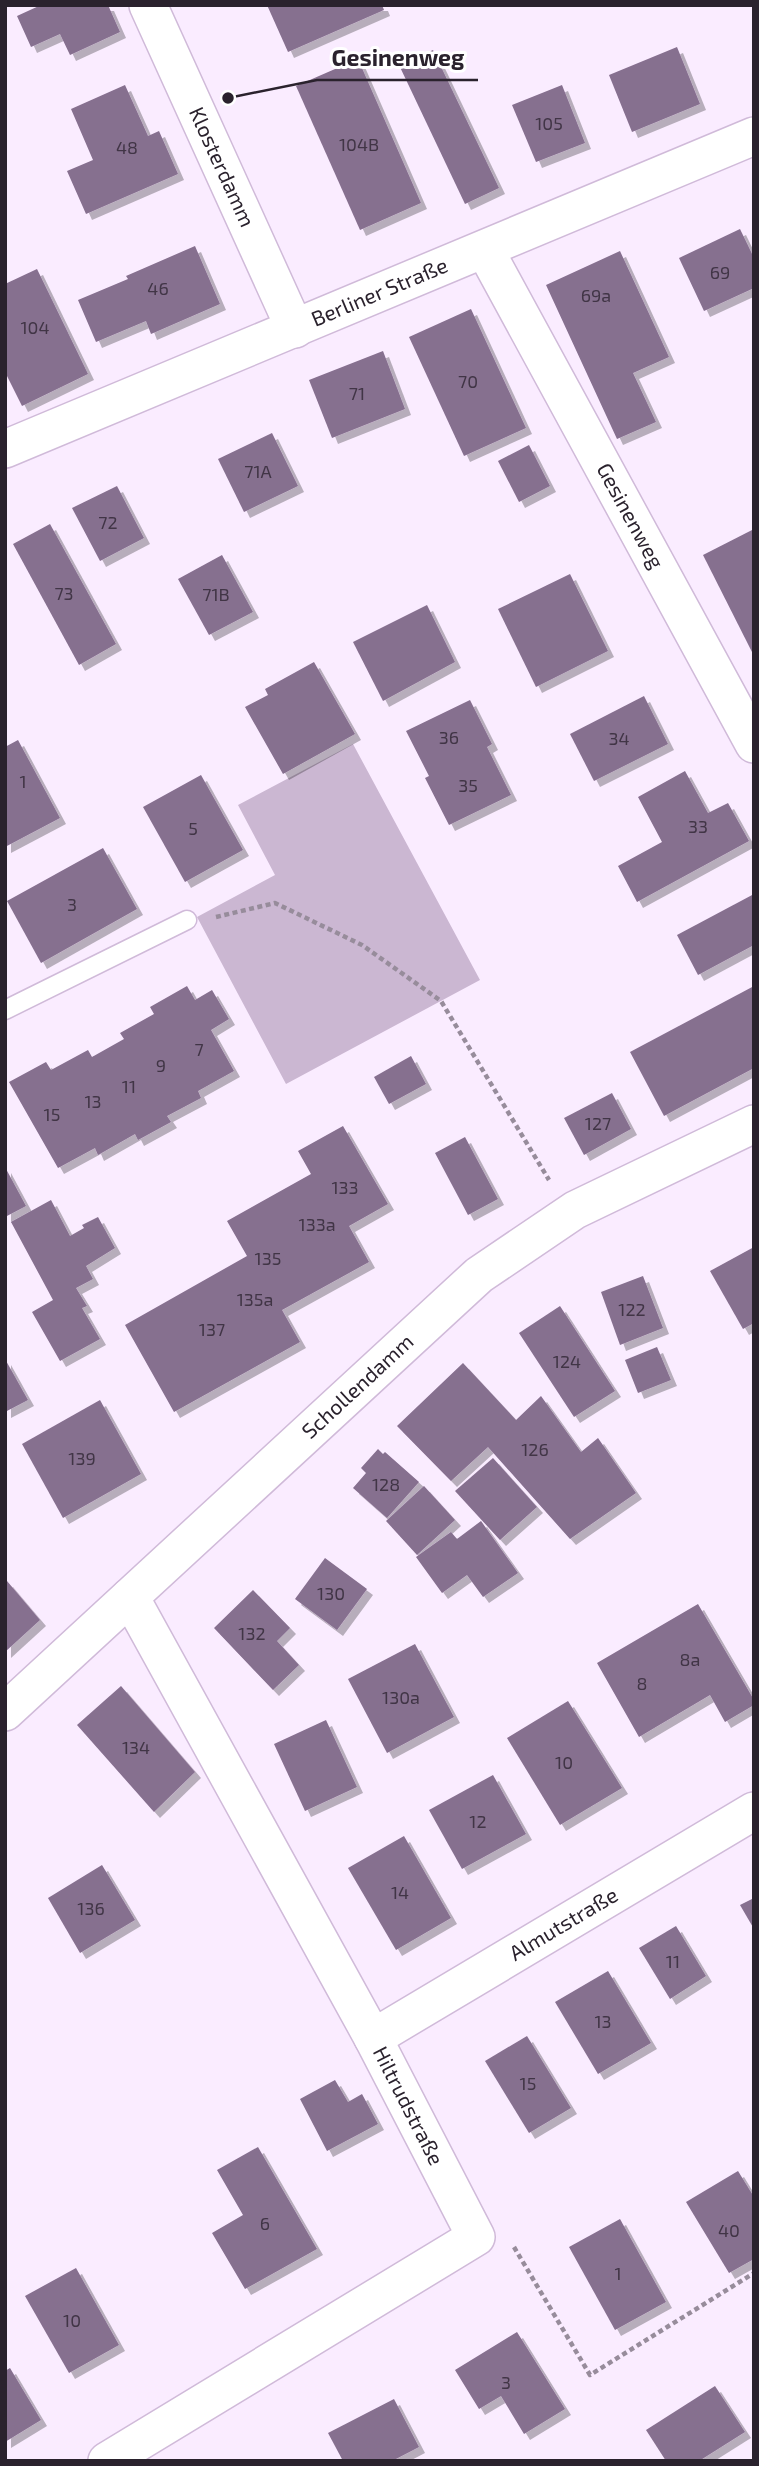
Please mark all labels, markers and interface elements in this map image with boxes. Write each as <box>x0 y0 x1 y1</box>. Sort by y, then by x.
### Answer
callout: Gesinenweg <box>317 36 478 80</box>
text: Gesinenweg <box>332 43 465 71</box>
street label: Klosterdamm <box>185 102 261 230</box>
house number: 105 <box>535 112 563 134</box>
house number: 104B <box>339 133 379 155</box>
house number: 48 <box>116 136 138 158</box>
street label: Berliner Straße <box>307 251 451 331</box>
house number: 69 <box>710 261 730 283</box>
house number: 46 <box>147 277 169 299</box>
house number: 69a <box>581 284 611 306</box>
house number: 104 <box>20 316 50 338</box>
house number: 70 <box>458 370 478 392</box>
house number: 71 <box>349 382 365 404</box>
street label: Gesinenweg <box>592 458 670 573</box>
house number: 71A <box>244 460 273 482</box>
house number: 72 <box>98 511 118 533</box>
house number: 73 <box>54 582 74 604</box>
house number: 71B <box>202 583 230 605</box>
house number: 36 <box>439 726 459 748</box>
house number: 34 <box>608 727 630 749</box>
house number: 1 <box>19 770 27 792</box>
house number: 35 <box>458 774 478 796</box>
house number: 33 <box>688 815 708 837</box>
house number: 5 <box>188 817 198 839</box>
house number: 3 <box>67 893 77 915</box>
house number: 7 <box>194 1038 204 1060</box>
house number: 9 <box>156 1054 166 1076</box>
house number: 11 <box>122 1075 136 1097</box>
house number: 13 <box>84 1090 102 1112</box>
house number: 15 <box>44 1103 60 1125</box>
house number: 127 <box>585 1112 611 1134</box>
house number: 133 <box>331 1176 359 1198</box>
house number: 133a <box>298 1213 336 1235</box>
house number: 135 <box>255 1247 281 1269</box>
house number: 135a <box>237 1288 273 1310</box>
house number: 122 <box>618 1298 646 1320</box>
house number: 137 <box>199 1318 225 1340</box>
street label: Schollendamm <box>296 1328 418 1443</box>
house number: 124 <box>553 1350 581 1372</box>
house number: 126 <box>521 1438 549 1460</box>
house number: 139 <box>68 1447 96 1469</box>
house number: 128 <box>372 1473 400 1495</box>
house number: 130 <box>317 1582 345 1604</box>
house number: 132 <box>238 1622 266 1644</box>
house number: 8a <box>680 1648 700 1670</box>
house number: 8 <box>637 1672 647 1694</box>
house number: 130a <box>382 1686 420 1708</box>
house number: 134 <box>122 1736 150 1758</box>
house number: 10 <box>555 1751 573 1773</box>
house number: 12 <box>469 1810 487 1832</box>
house number: 14 <box>391 1881 409 1903</box>
street label: Almutstraße <box>504 1881 622 1965</box>
house number: 136 <box>77 1897 105 1919</box>
house number: 11 <box>666 1950 680 1972</box>
house number: 13 <box>594 2010 612 2032</box>
street label: Hiltrudstraße <box>369 2042 450 2169</box>
house number: 15 <box>520 2072 536 2094</box>
house number: 6 <box>260 2212 270 2234</box>
house number: 40 <box>718 2219 740 2241</box>
house number: 1 <box>614 2262 622 2284</box>
house number: 10 <box>63 2309 81 2331</box>
house number: 3 <box>501 2371 511 2393</box>

